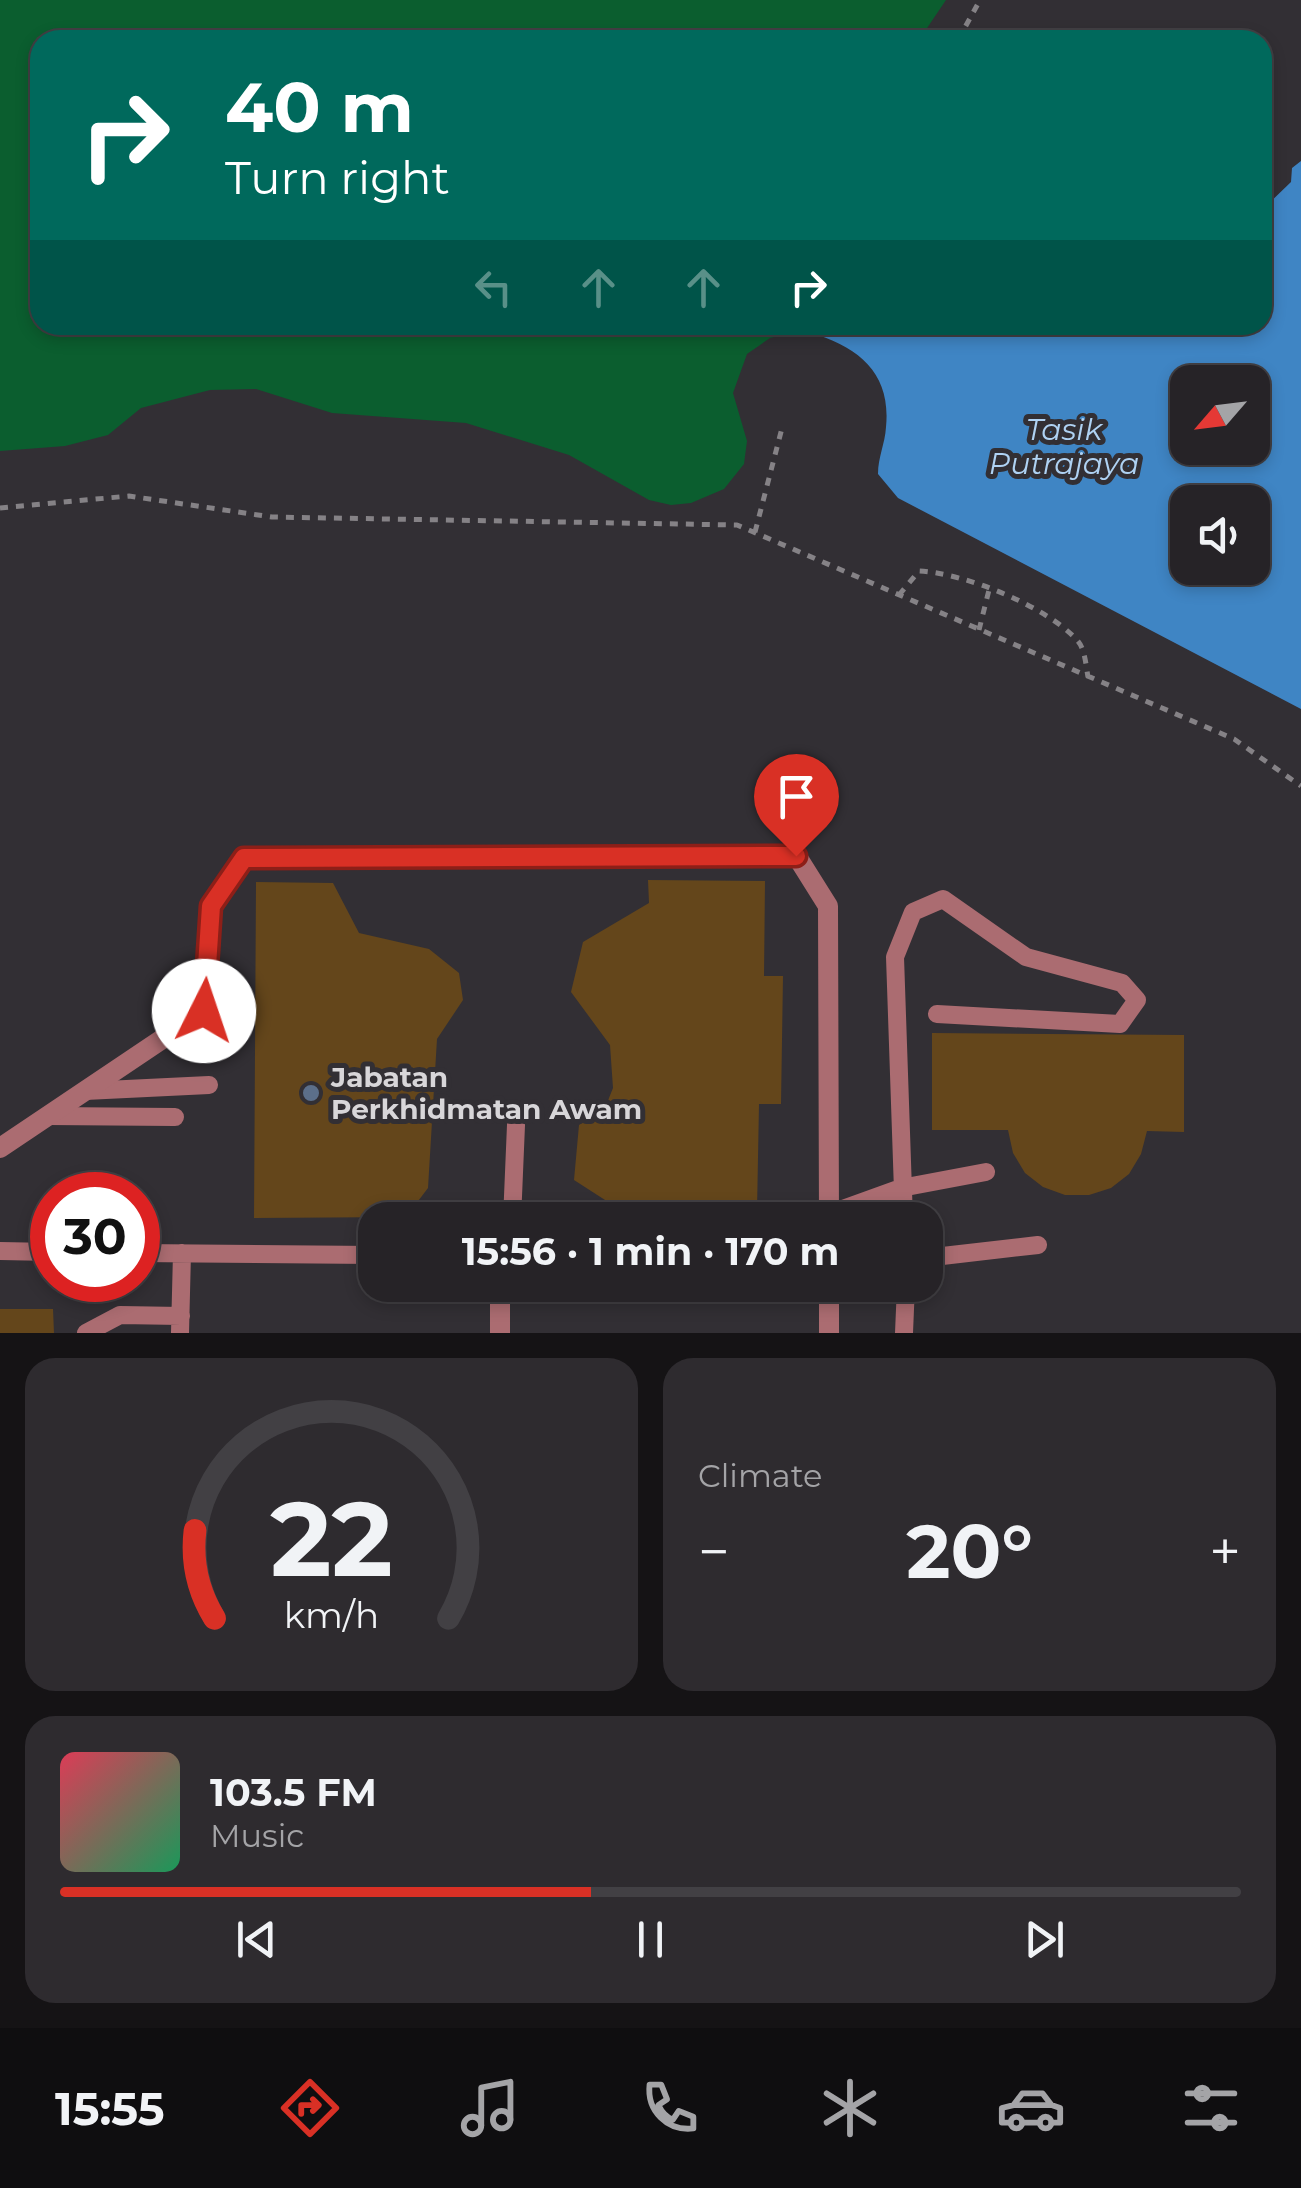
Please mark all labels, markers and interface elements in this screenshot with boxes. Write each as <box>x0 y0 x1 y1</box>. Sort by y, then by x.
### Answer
text: 40 m <box>225 64 414 150</box>
icon: right <box>60 70 190 200</box>
text: Turn right <box>225 150 450 205</box>
icon: left <box>466 260 521 315</box>
icon: ahead <box>571 260 626 315</box>
icon: ahead <box>676 260 731 315</box>
icon: right <box>781 260 836 315</box>
north arrow <box>1170 365 1270 465</box>
map controls <box>1170 365 1270 585</box>
water label: Tasik Putrajaya <box>989 411 1139 482</box>
button: sound <box>1170 485 1270 585</box>
pin <box>754 754 839 857</box>
icon: arrive <box>769 769 824 824</box>
position arrow <box>152 959 256 1063</box>
place label: Jabatan Perkhidmatan Awam <box>330 1060 642 1126</box>
marker: Jabatan Perkhidmatan Awam <box>300 1082 322 1104</box>
speed limit sign: 30 <box>30 1172 160 1302</box>
text: 15:56 · 1 min · 170 m <box>462 1228 839 1275</box>
text: Climate <box>698 1456 822 1495</box>
text: 22 <box>270 1475 393 1602</box>
text: 20° <box>906 1505 1033 1597</box>
text: − <box>698 1518 730 1585</box>
text: + <box>1209 1518 1241 1585</box>
text: km/h <box>284 1593 379 1637</box>
text: 103.5 FM <box>210 1769 377 1816</box>
text: Music <box>210 1816 304 1855</box>
icon: previous <box>229 1912 284 1967</box>
icon: pause <box>623 1912 678 1967</box>
icon: next <box>1017 1912 1072 1967</box>
icon: directions <box>275 2073 345 2143</box>
icon: music <box>455 2073 525 2143</box>
icon: phone <box>635 2073 705 2143</box>
icon: climate <box>815 2073 885 2143</box>
icon: car <box>996 2073 1066 2143</box>
icon: filters <box>1176 2073 1246 2143</box>
text: 15:55 <box>55 2081 165 2136</box>

